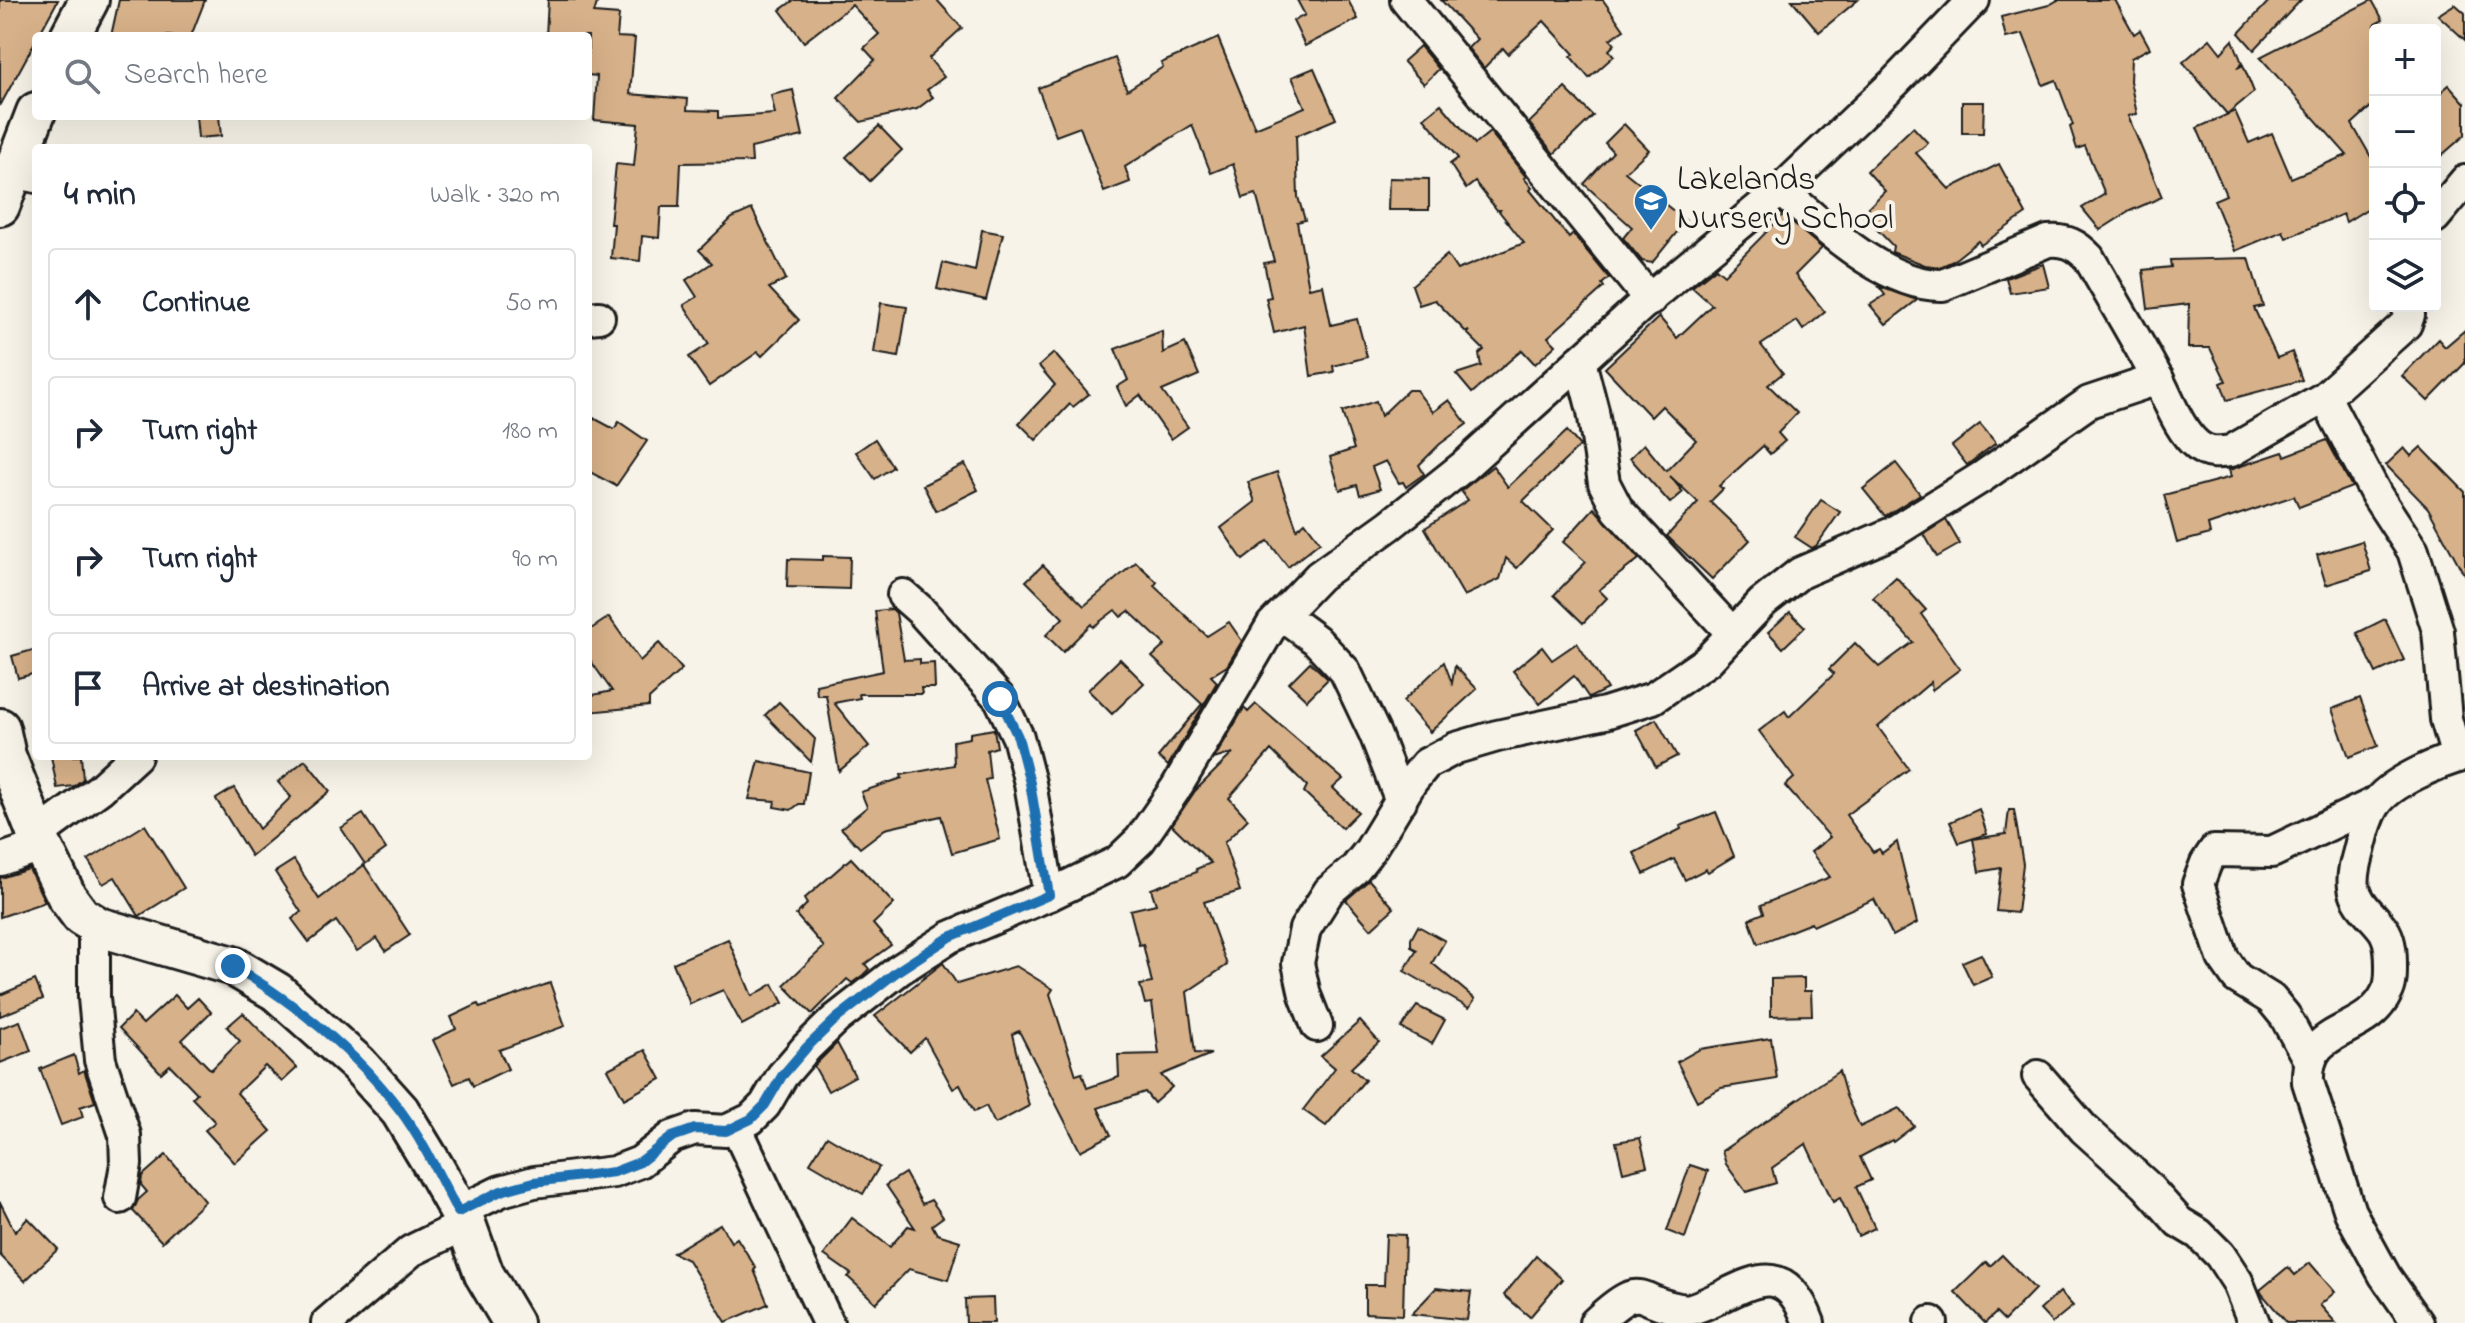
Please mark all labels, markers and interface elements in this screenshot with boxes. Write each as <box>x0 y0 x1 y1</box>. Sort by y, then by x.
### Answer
map controls <box>2369 24 2441 312</box>
button: + <box>2369 24 2441 96</box>
search box <box>32 32 592 120</box>
icon: search <box>60 54 104 98</box>
text: Search here <box>124 54 268 98</box>
button: − <box>2369 96 2441 168</box>
place label: Lakelands Nursery School <box>1677 156 1893 245</box>
button: locate <box>2369 168 2441 240</box>
text: 4 min <box>64 171 136 221</box>
text: Walk · 320 m <box>430 177 560 215</box>
school or university icon: Lakelands Nursery School <box>1632 182 1670 232</box>
button: layers <box>2369 240 2441 312</box>
icon: ahead <box>66 282 110 326</box>
text: Continue <box>142 282 250 326</box>
text: 50 m <box>505 285 558 323</box>
icon: right <box>66 410 110 454</box>
text: Turn right <box>142 410 257 454</box>
text: 180 m <box>502 413 558 451</box>
icon: right <box>66 538 110 582</box>
text: Turn right <box>142 538 257 582</box>
text: 90 m <box>512 541 558 579</box>
icon: arrive <box>66 666 110 710</box>
text: Arrive at destination <box>142 666 390 710</box>
route start <box>982 681 1018 717</box>
route end <box>215 948 251 984</box>

